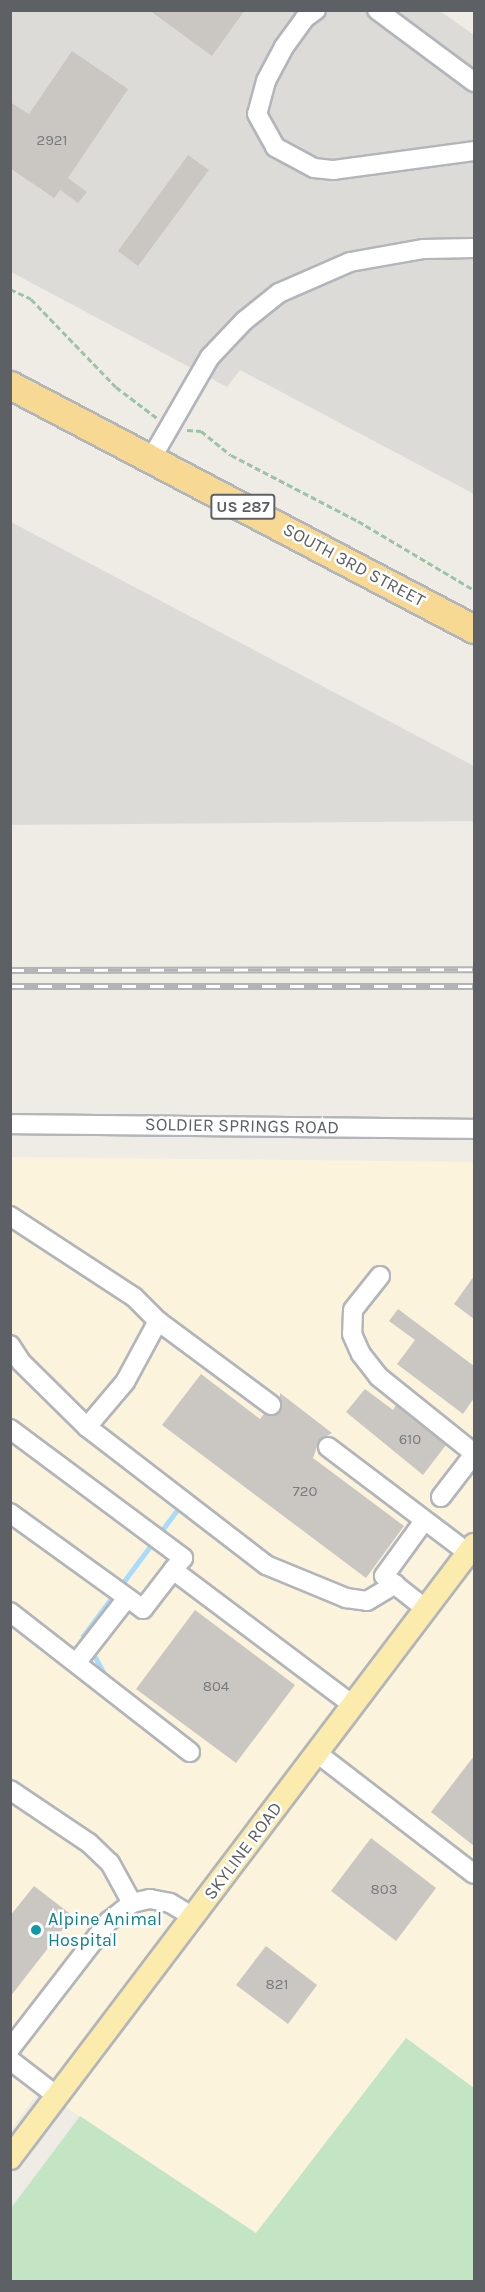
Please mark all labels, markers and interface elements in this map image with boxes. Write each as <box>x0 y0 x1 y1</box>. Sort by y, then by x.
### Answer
house number: 2921 <box>36 132 68 150</box>
road number: US 287 <box>210 494 276 520</box>
street label: SOUTH 3RD STREET <box>279 518 429 612</box>
street label: SOLDIER SPRINGS ROAD <box>145 1114 339 1138</box>
house number: 610 <box>399 1431 421 1449</box>
house number: 720 <box>293 1483 317 1501</box>
house number: 804 <box>203 1678 229 1696</box>
street label: SKYLINE ROAD <box>199 1798 287 1904</box>
house number: 803 <box>371 1881 397 1899</box>
place label: Alpine Animal Hospital <box>48 1909 162 1952</box>
marker: Alpine Animal Hospital <box>29 1923 43 1937</box>
house number: 821 <box>266 1976 288 1994</box>

